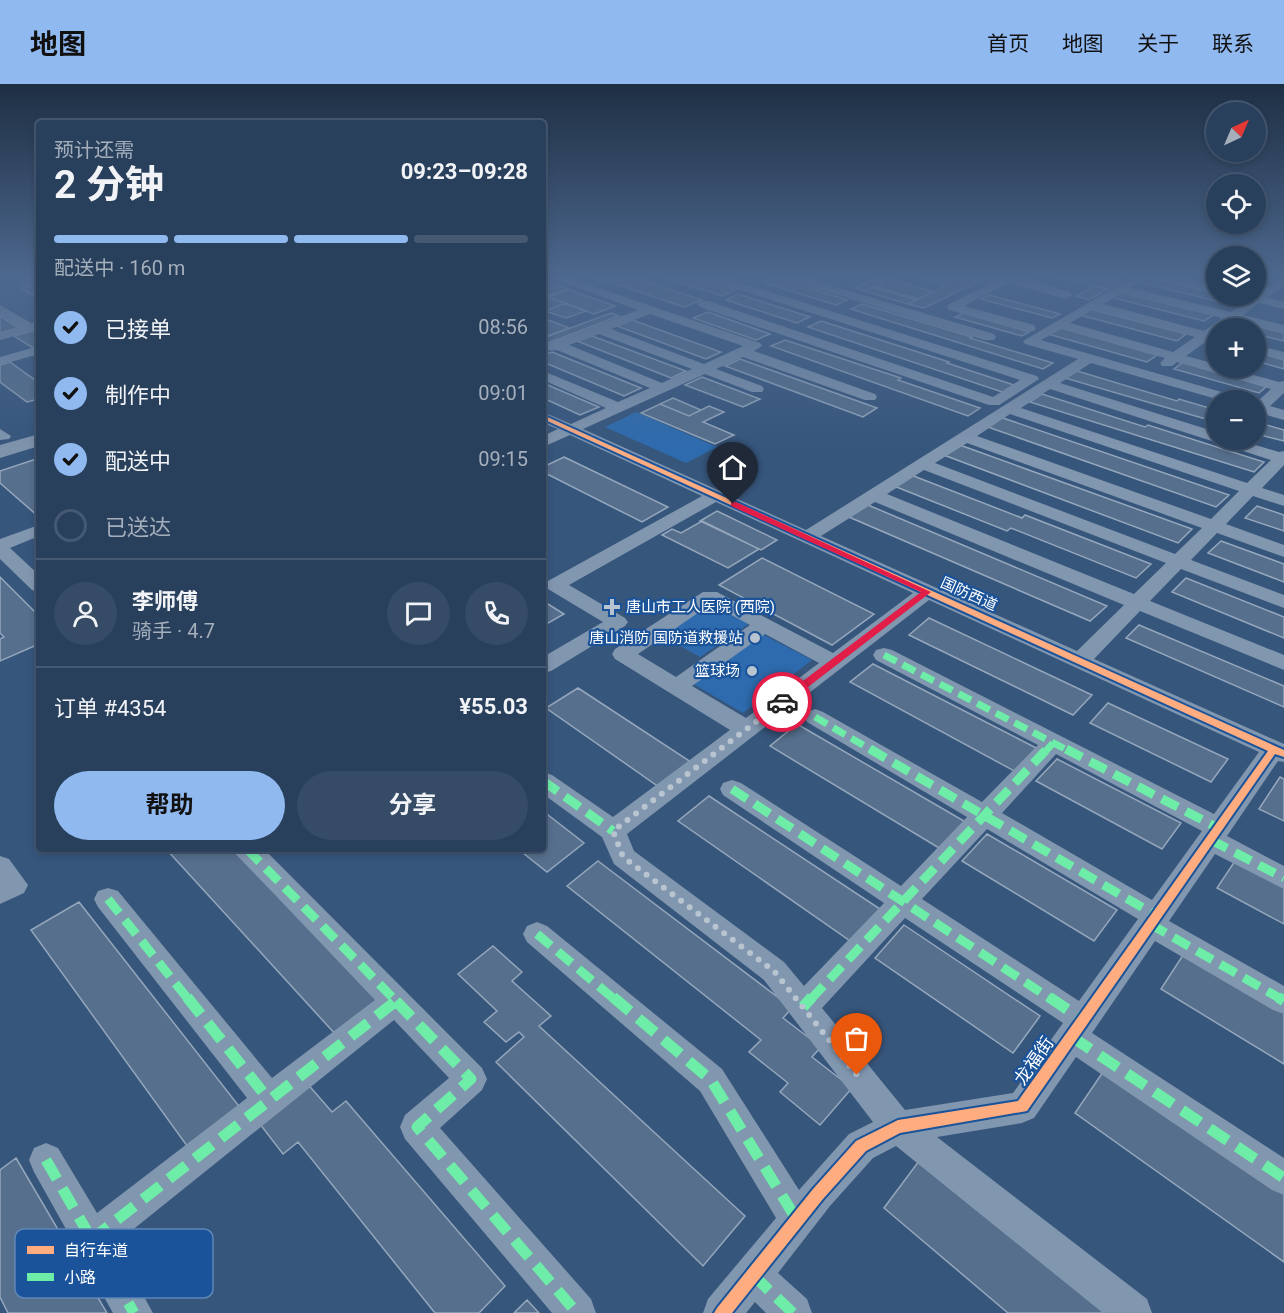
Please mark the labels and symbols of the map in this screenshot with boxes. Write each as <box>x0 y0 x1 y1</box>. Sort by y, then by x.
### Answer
north arrow <box>1206 102 1266 162</box>
pin <box>707 442 758 504</box>
street label: 国防西道 <box>938 574 1000 614</box>
marker: 唐山市工人医院 (西院) <box>603 598 621 616</box>
place label: 唐山市工人医院 (西院) <box>626 598 775 616</box>
place label: 唐山消防 国防道救援站 <box>589 629 743 647</box>
marker: 唐山消防 国防道救援站 <box>748 631 762 645</box>
place label: 篮球场 <box>695 662 740 680</box>
marker: 篮球场 <box>745 664 759 678</box>
courier <box>752 672 812 732</box>
pin <box>831 1013 882 1075</box>
street label: 龙福街 <box>1010 1033 1058 1089</box>
legend <box>15 1229 213 1298</box>
text: 自行车道 <box>64 1241 128 1260</box>
text: 小路 <box>64 1268 96 1287</box>

